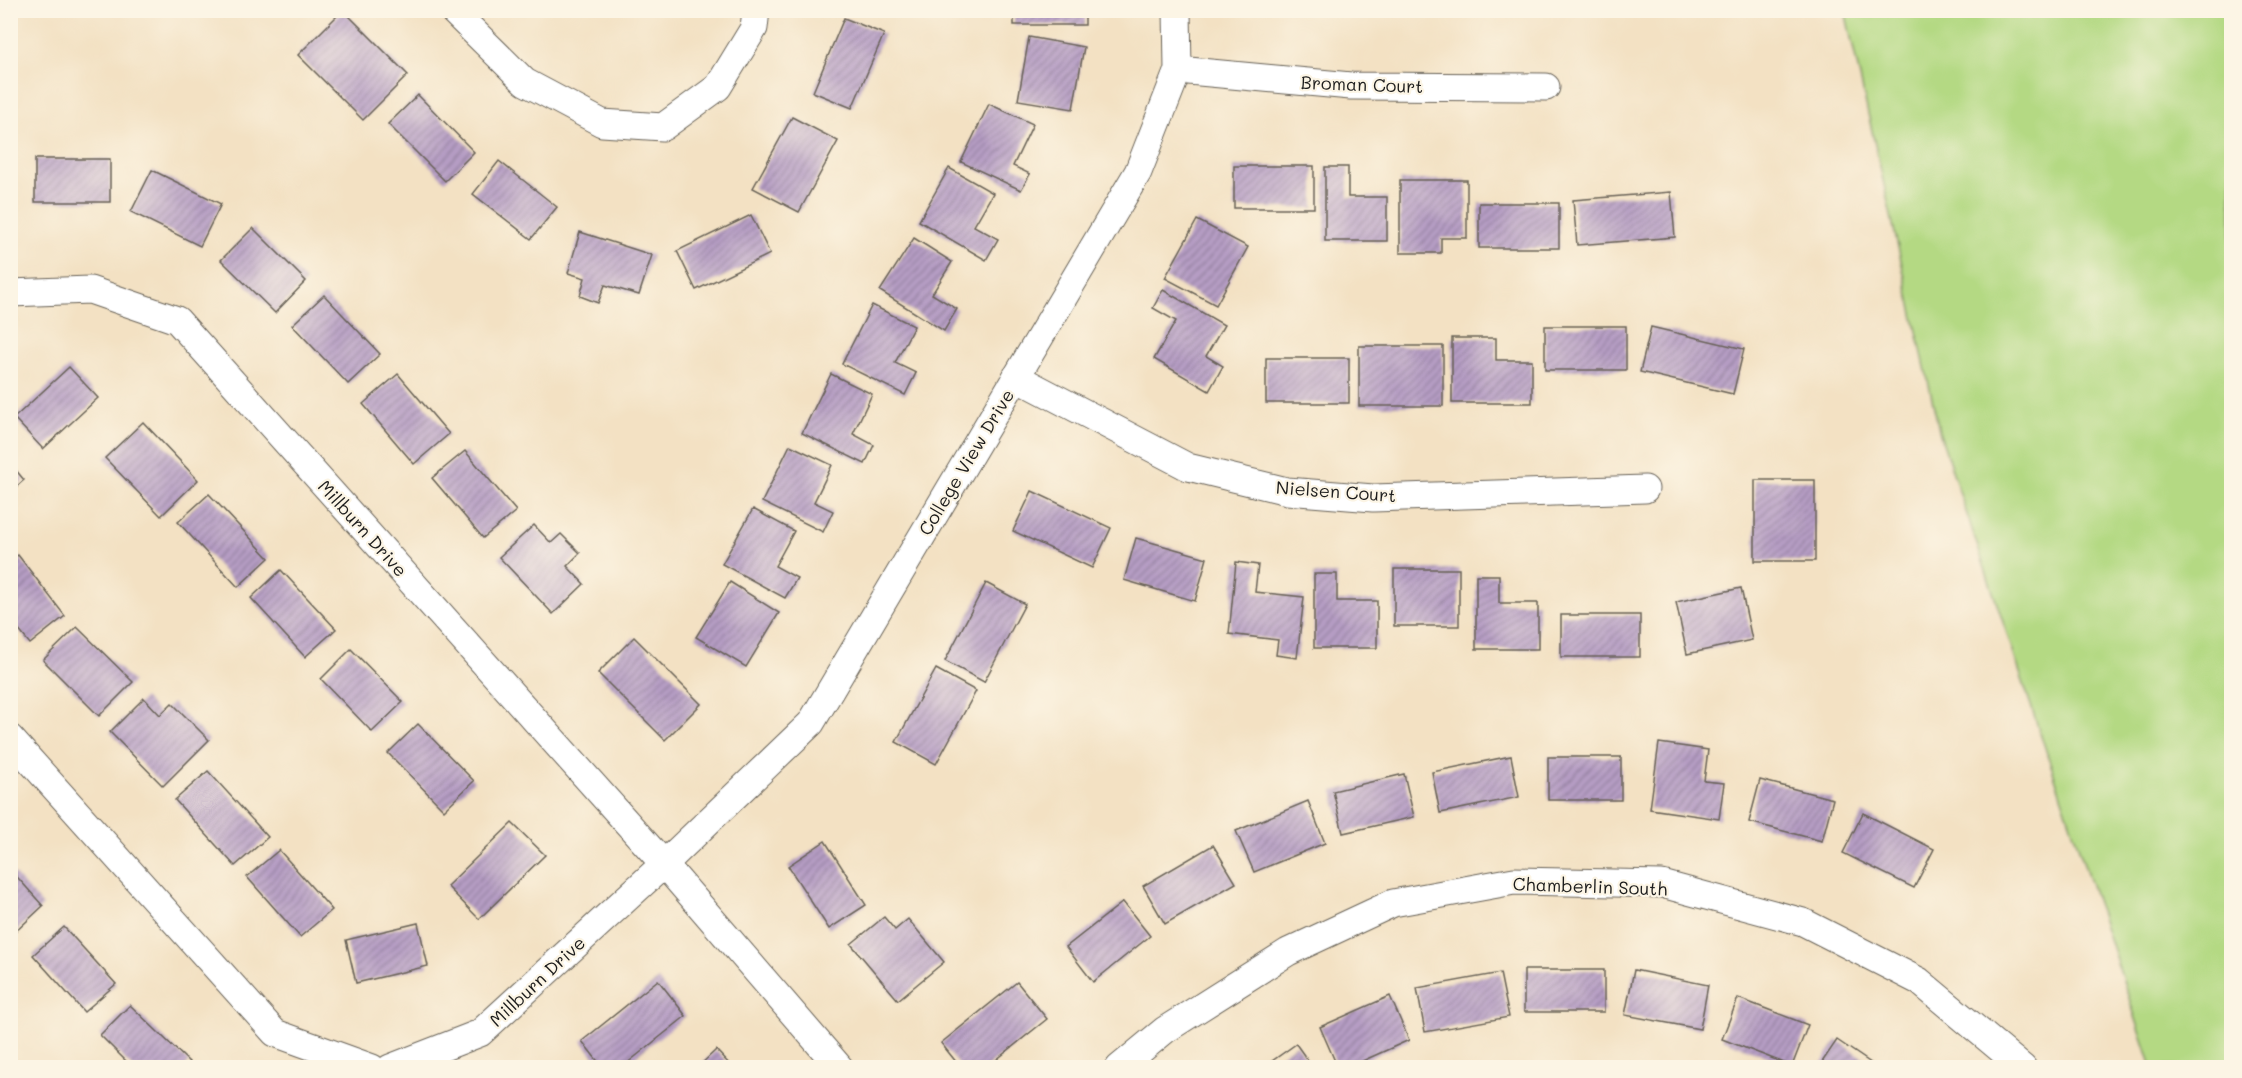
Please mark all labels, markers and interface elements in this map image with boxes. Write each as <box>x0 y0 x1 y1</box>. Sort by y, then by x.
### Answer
street label: Broman Court <box>1300 70 1424 98</box>
street label: College View Drive <box>913 384 1019 540</box>
street label: Millburn Drive <box>313 474 413 582</box>
street label: Nielsen Court <box>1275 475 1397 507</box>
street label: Chamberlin South <box>1512 871 1668 901</box>
street label: Millburn Drive <box>484 930 590 1032</box>

